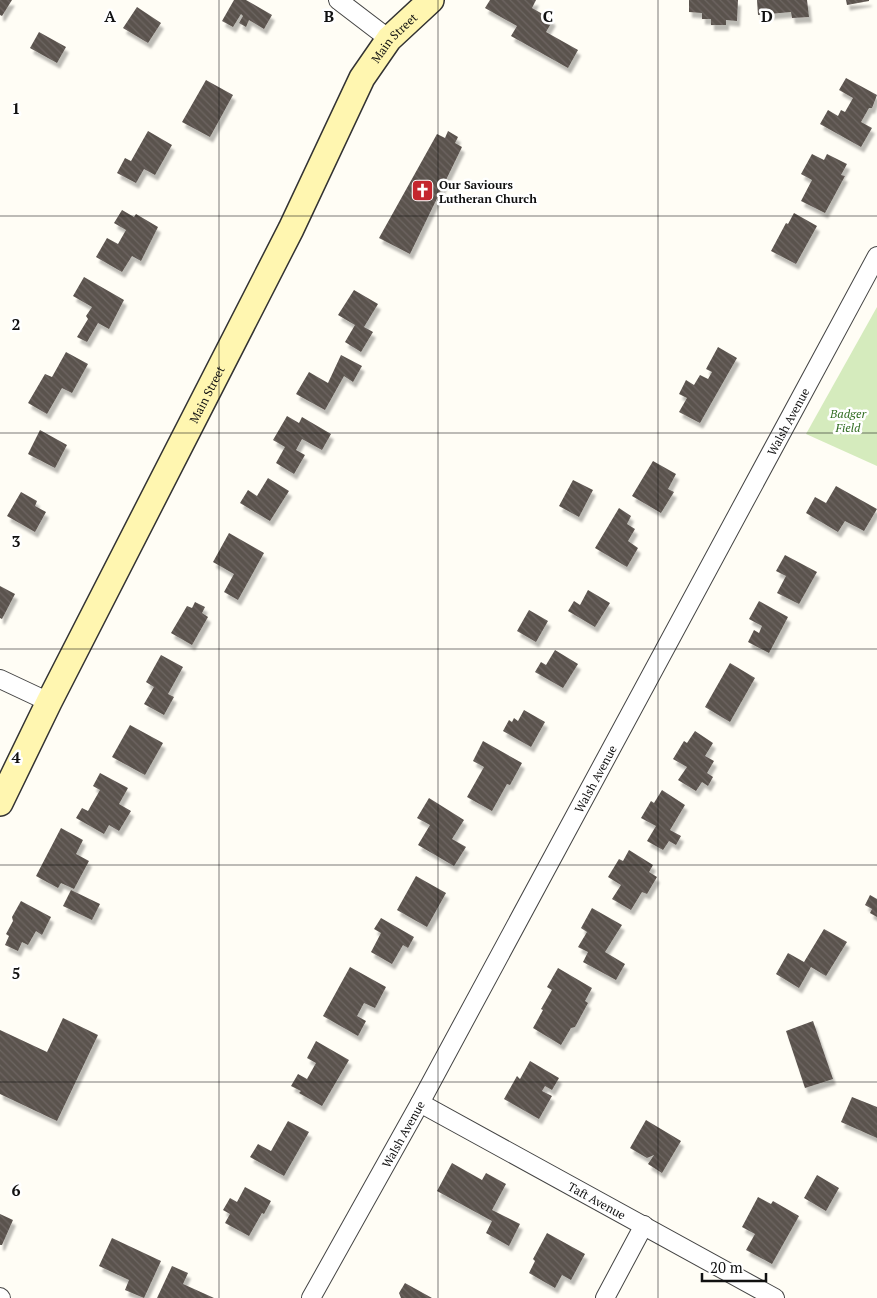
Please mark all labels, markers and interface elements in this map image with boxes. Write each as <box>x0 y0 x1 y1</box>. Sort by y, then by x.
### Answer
text: A <box>104 5 116 27</box>
text: B <box>324 5 334 27</box>
text: C <box>543 5 553 27</box>
text: D <box>761 5 773 27</box>
street label: Main Street <box>367 9 420 65</box>
text: 1 <box>11 97 21 119</box>
place label: Our Saviours Lutheran Church <box>439 177 537 206</box>
church icon: Our Saviours Lutheran Church <box>411 179 435 203</box>
text: 2 <box>11 313 21 335</box>
street label: Main Street <box>186 363 228 425</box>
street label: Walsh Avenue <box>764 385 812 458</box>
park label: Badger Field <box>829 406 867 435</box>
text: 3 <box>11 530 21 552</box>
street label: Walsh Avenue <box>571 742 619 815</box>
text: 4 <box>11 746 21 768</box>
text: 5 <box>11 962 21 984</box>
street label: Walsh Avenue <box>378 1098 427 1170</box>
street label: Taft Avenue <box>566 1178 629 1222</box>
text: 6 <box>11 1179 21 1201</box>
scale bar <box>702 1250 766 1282</box>
text: 20 m <box>710 1257 743 1277</box>

